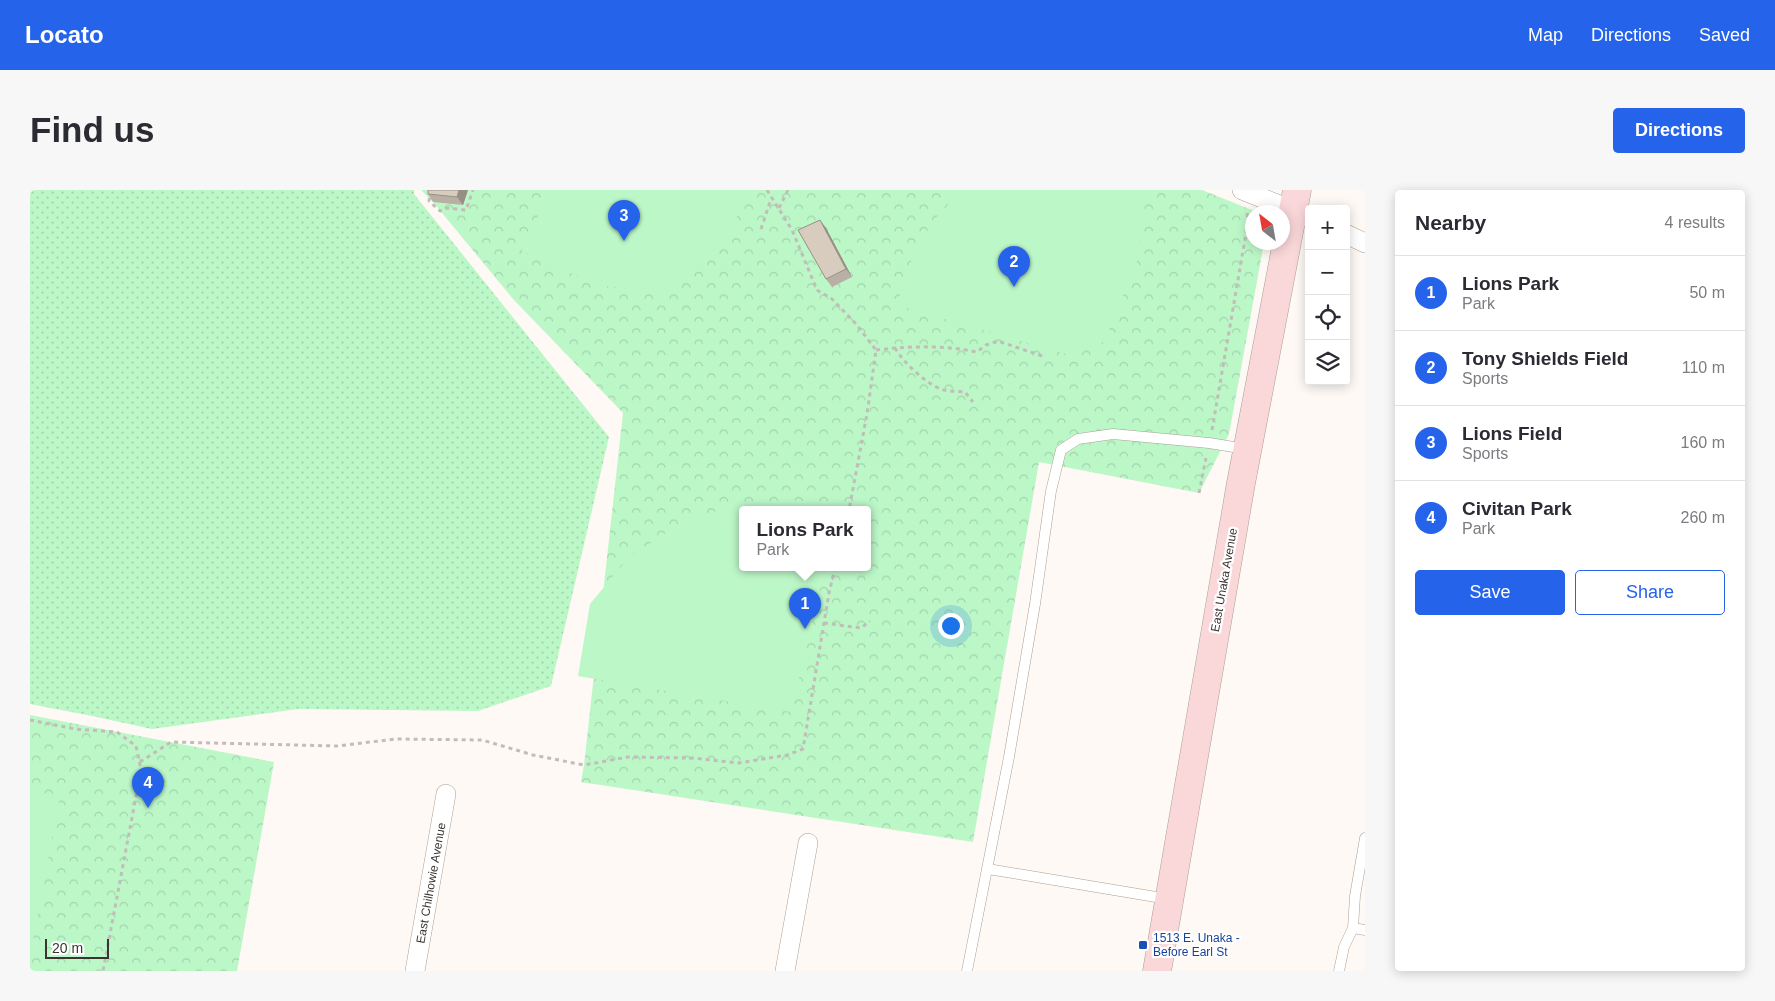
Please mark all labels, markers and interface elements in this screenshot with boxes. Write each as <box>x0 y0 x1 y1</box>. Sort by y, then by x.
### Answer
text: Locato <box>25 21 104 48</box>
text: Map <box>1528 25 1563 45</box>
text: Directions <box>1591 25 1671 45</box>
text: Saved <box>1699 25 1750 45</box>
button: Directions <box>1613 108 1745 153</box>
text: Find us <box>30 110 154 149</box>
pin: 3 <box>608 200 640 241</box>
north arrow <box>1245 205 1290 250</box>
map controls <box>1305 205 1350 385</box>
button: + <box>1305 205 1350 250</box>
text: Nearby <box>1415 211 1486 234</box>
text: 4 results <box>1665 214 1725 231</box>
pin: 2 <box>998 246 1030 287</box>
button: − <box>1305 250 1350 295</box>
text: Lions Park <box>1462 273 1559 294</box>
text: 1 <box>1427 284 1435 301</box>
text: 50 m <box>1689 284 1725 301</box>
button: locate <box>1305 295 1350 340</box>
text: Park <box>1462 295 1495 312</box>
button: layers <box>1305 340 1350 385</box>
text: Tony Shields Field <box>1462 348 1628 369</box>
text: 2 <box>1427 359 1435 376</box>
text: 110 m <box>1682 359 1725 376</box>
text: Sports <box>1462 370 1508 387</box>
text: Lions Field <box>1462 423 1562 444</box>
text: 3 <box>1427 434 1435 451</box>
text: 160 m <box>1681 434 1725 451</box>
text: Sports <box>1462 445 1508 462</box>
text: Civitan Park <box>1462 498 1572 519</box>
popup <box>739 506 871 571</box>
text: 4 <box>1427 509 1435 526</box>
text: 260 m <box>1681 509 1725 526</box>
text: Lions Park <box>756 519 854 540</box>
text: Park <box>1462 520 1495 537</box>
street label: East Unaka Avenue <box>1208 527 1240 633</box>
text: Park <box>756 541 789 558</box>
button: Save <box>1415 570 1565 615</box>
button: Share <box>1575 570 1725 615</box>
pin: 1 <box>789 588 821 629</box>
your location <box>938 613 964 639</box>
pin: 4 <box>132 767 164 808</box>
street label: East Chilhowie Avenue <box>413 821 449 945</box>
place label: 1513 E. Unaka - Before Earl St <box>1153 931 1240 959</box>
scale bar <box>45 936 109 959</box>
marker: 1513 E. Unaka - Before Earl St <box>1137 939 1149 951</box>
text: 20 m <box>52 940 83 956</box>

